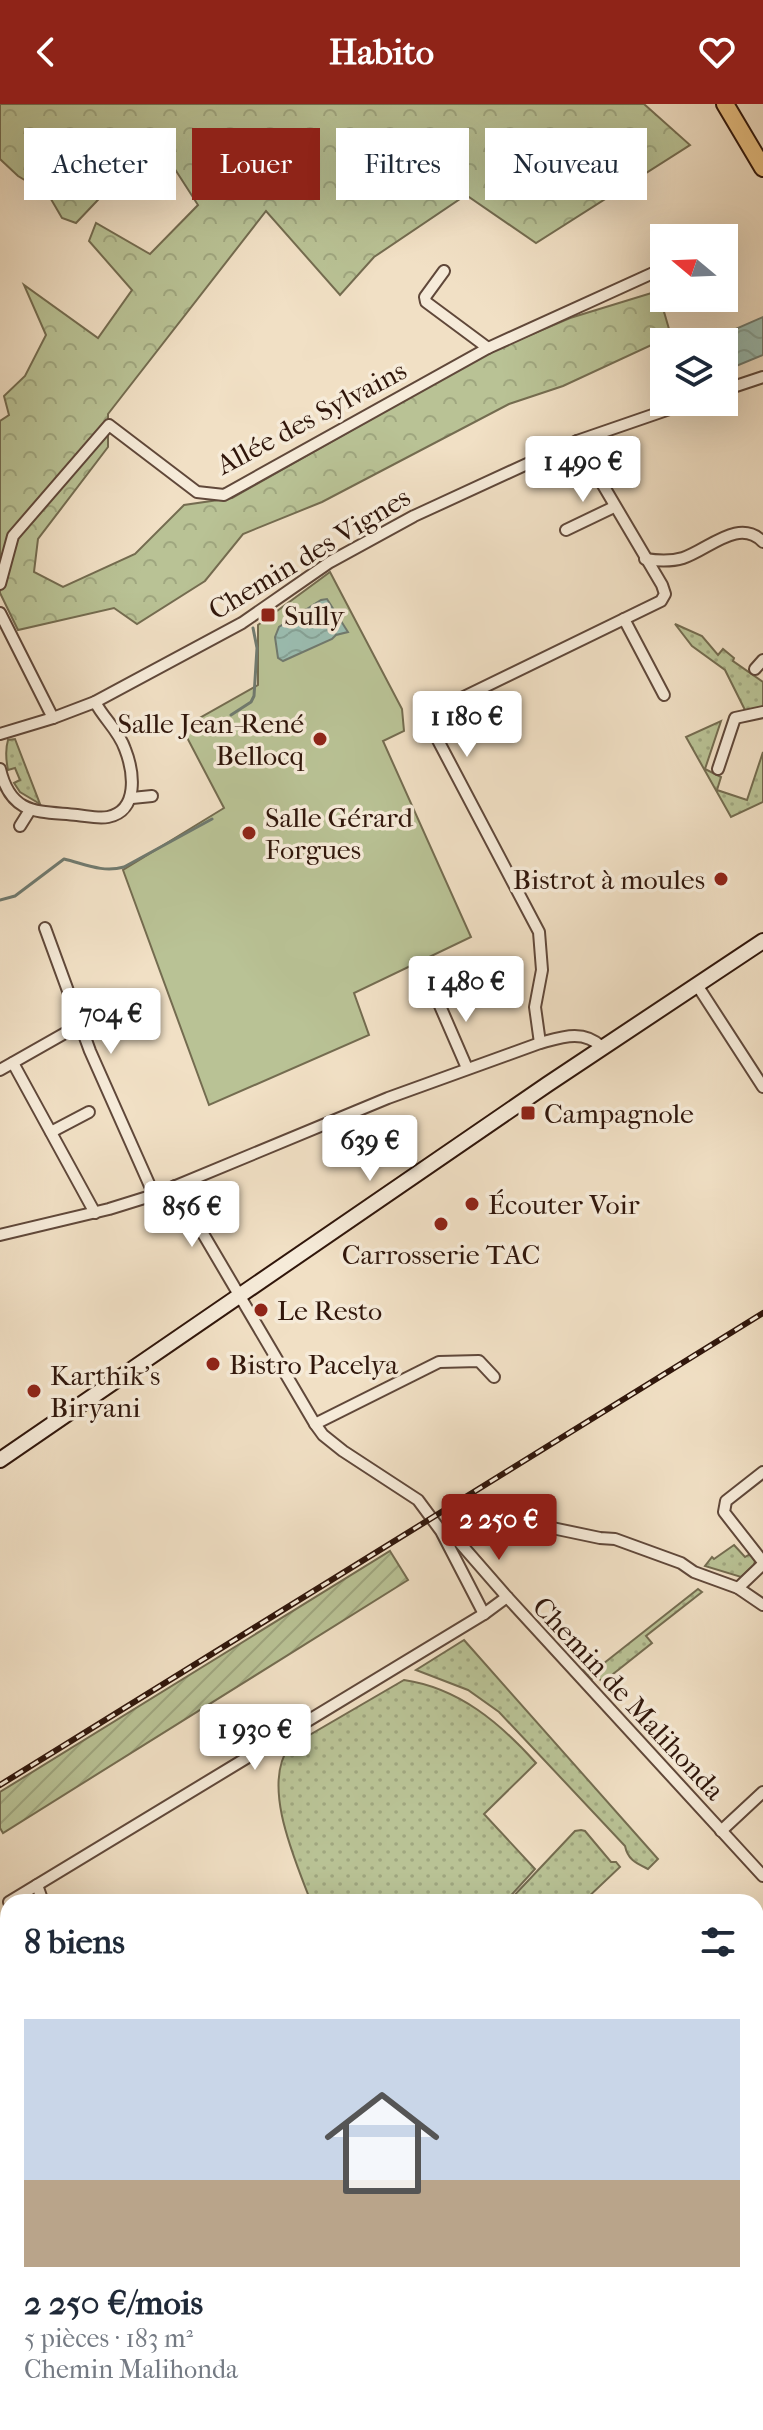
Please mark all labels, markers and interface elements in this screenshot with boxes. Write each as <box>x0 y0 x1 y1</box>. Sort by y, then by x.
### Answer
icon: back <box>24 30 68 74</box>
icon: heart <box>695 30 739 74</box>
text: Habito <box>329 31 434 73</box>
chip: Acheter <box>24 128 176 200</box>
chip: Louer <box>192 128 320 200</box>
chip: Filtres <box>336 128 469 200</box>
chip: Nouveau <box>485 128 647 200</box>
north arrow <box>650 224 738 312</box>
map controls <box>650 224 738 416</box>
button: layers <box>650 328 738 416</box>
street label: Allée des Sylvains <box>210 354 412 482</box>
pin: 1 490 € <box>509 436 657 504</box>
text: 1 490 € <box>543 446 623 477</box>
street label: Chemin des Vignes <box>202 480 416 627</box>
place label: Sully <box>284 599 345 632</box>
marker: Sully <box>259 606 277 624</box>
pin: 1 180 € <box>393 691 541 759</box>
text: 1 180 € <box>431 701 503 732</box>
place label: Salle Jean-René Bellocq <box>117 707 304 772</box>
marker: Salle Jean-René Bellocq <box>311 730 329 748</box>
place label: Salle Gérard Forgues <box>265 801 414 866</box>
marker: Salle Gérard Forgues <box>240 824 258 842</box>
place label: Bistrot à moules <box>513 863 705 896</box>
marker: Bistrot à moules <box>712 870 730 888</box>
pin: 1 480 € <box>392 956 540 1024</box>
text: 1 480 € <box>427 966 505 997</box>
pin: 704 € <box>55 988 167 1056</box>
text: 704 € <box>80 998 142 1029</box>
place label: Campagnole <box>544 1097 694 1130</box>
marker: Campagnole <box>519 1104 537 1122</box>
pin: 639 € <box>314 1115 426 1183</box>
text: 639 € <box>340 1125 400 1156</box>
pin: 856 € <box>136 1181 248 1249</box>
place label: Écouter Voir <box>488 1188 640 1221</box>
text: 856 € <box>162 1191 222 1222</box>
marker: Écouter Voir <box>463 1195 481 1213</box>
marker: Carrosserie TAC <box>432 1215 450 1233</box>
place label: Carrosserie TAC <box>342 1238 540 1271</box>
place label: Le Resto <box>277 1294 382 1327</box>
marker: Le Resto <box>252 1301 270 1319</box>
place label: Bistro Pacelya <box>229 1348 399 1381</box>
marker: Bistro Pacelya <box>204 1355 222 1373</box>
place label: Karthik’s Biryani <box>50 1359 160 1424</box>
marker: Karthik’s Biryani <box>25 1382 43 1400</box>
pin: 2 250 € <box>425 1494 573 1562</box>
text: 2 250 € <box>460 1504 538 1535</box>
street label: Chemin de Malihonda <box>526 1590 732 1808</box>
pin: 1 930 € <box>181 1704 329 1772</box>
text: 1 930 € <box>218 1714 292 1745</box>
icon: filters <box>696 1920 740 1964</box>
text: 8 biens <box>24 1922 125 1962</box>
icon: home <box>310 2071 454 2215</box>
text: 2 250 €/mois <box>24 2283 203 2323</box>
text: 5 pièces · 183 m² <box>24 2323 193 2354</box>
text: Chemin Malihonda <box>24 2354 238 2385</box>

